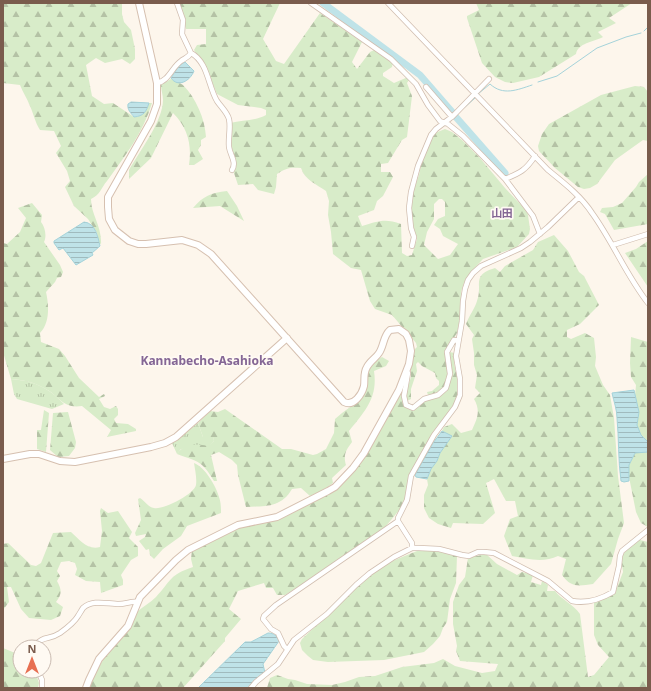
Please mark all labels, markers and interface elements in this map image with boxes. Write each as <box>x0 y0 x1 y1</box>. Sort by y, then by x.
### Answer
district label: 山田 <box>491 205 513 220</box>
district label: Kannabecho-Asahioka <box>140 352 274 369</box>
north arrow <box>12 639 52 679</box>
text: N <box>28 641 36 656</box>

